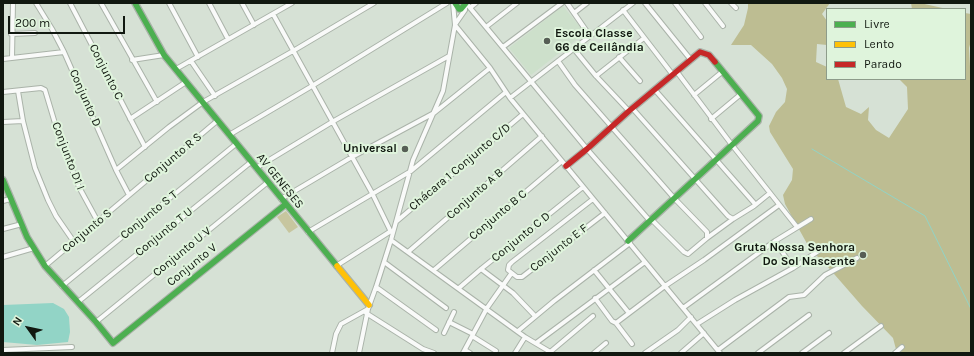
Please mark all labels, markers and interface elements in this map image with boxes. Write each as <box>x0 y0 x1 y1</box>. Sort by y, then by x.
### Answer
scale bar <box>10 8 127 34</box>
legend <box>826 8 966 80</box>
text: 200 m <box>15 16 50 30</box>
text: Livre <box>864 17 890 31</box>
place label: Escola Classe 66 de Ceilândia <box>555 27 644 55</box>
marker: Escola Classe 66 de Ceilândia <box>542 36 552 46</box>
text: Lento <box>864 37 894 51</box>
street label: Conjunto C <box>86 42 126 102</box>
text: Parado <box>864 57 902 71</box>
street label: Conjunto D <box>66 67 104 129</box>
street label: Conjunto D1 I <box>48 120 88 192</box>
street label: Chácara 1 Conjunto C/D <box>406 120 514 214</box>
street label: Conjunto R S <box>141 130 205 186</box>
place label: Universal <box>343 142 397 156</box>
marker: Universal <box>400 144 410 154</box>
street label: AV GENESES <box>253 150 307 212</box>
street label: Conjunto A B <box>444 165 506 223</box>
street label: Conjunto B C <box>466 187 530 243</box>
street label: Conjunto S T <box>117 188 181 242</box>
street label: Conjunto T U <box>132 204 196 260</box>
street label: Conjunto S <box>59 206 115 256</box>
street label: Conjunto C D <box>489 209 553 265</box>
street label: Conjunto E F <box>527 221 591 275</box>
street label: Conjunto U V <box>150 224 214 280</box>
street label: Conjunto V <box>164 240 220 290</box>
place label: Gruta Nossa Senhora Do Sol Nascente <box>734 241 855 269</box>
marker: Gruta Nossa Senhora Do Sol Nascente <box>858 250 868 260</box>
north arrow <box>8 308 48 348</box>
text: N <box>10 314 25 328</box>

